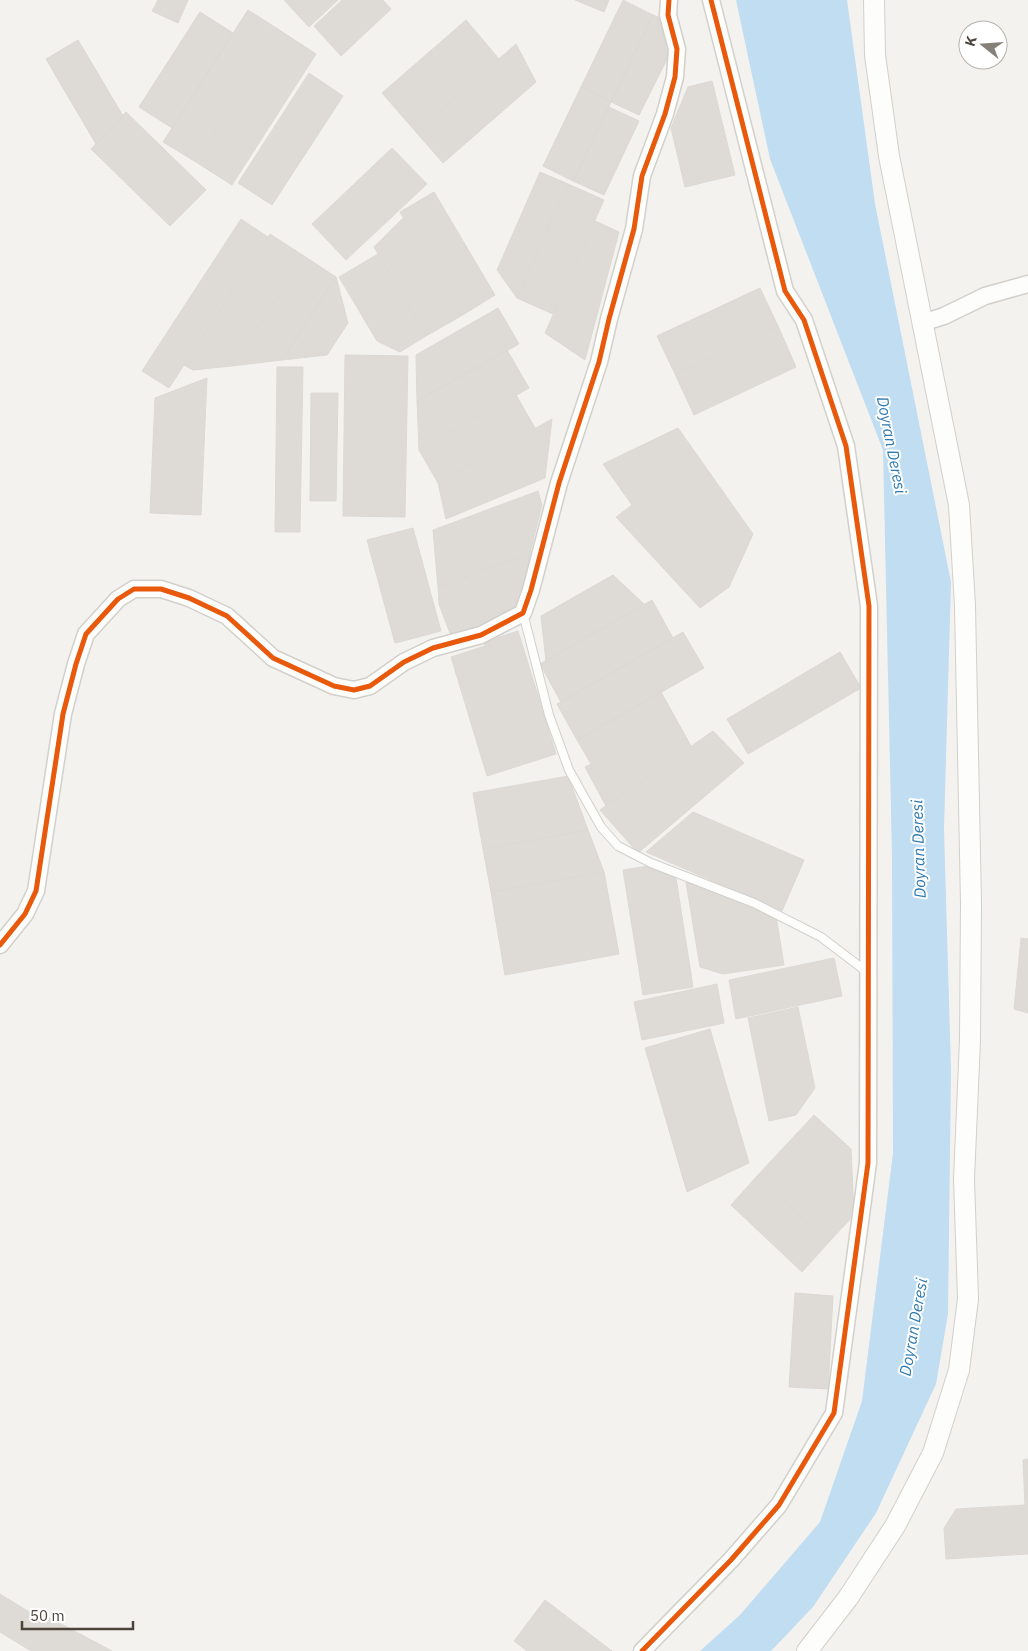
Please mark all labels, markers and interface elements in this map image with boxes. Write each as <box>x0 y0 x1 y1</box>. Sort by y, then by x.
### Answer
north arrow <box>958 20 1008 70</box>
text: K <box>961 34 981 48</box>
water label: Doyran Deresi <box>873 395 911 496</box>
water label: Doyran Deresi <box>906 799 930 899</box>
water label: Doyran Deresi <box>895 1276 932 1377</box>
scale bar <box>22 1598 134 1630</box>
text: 50 m <box>30 1606 65 1625</box>

